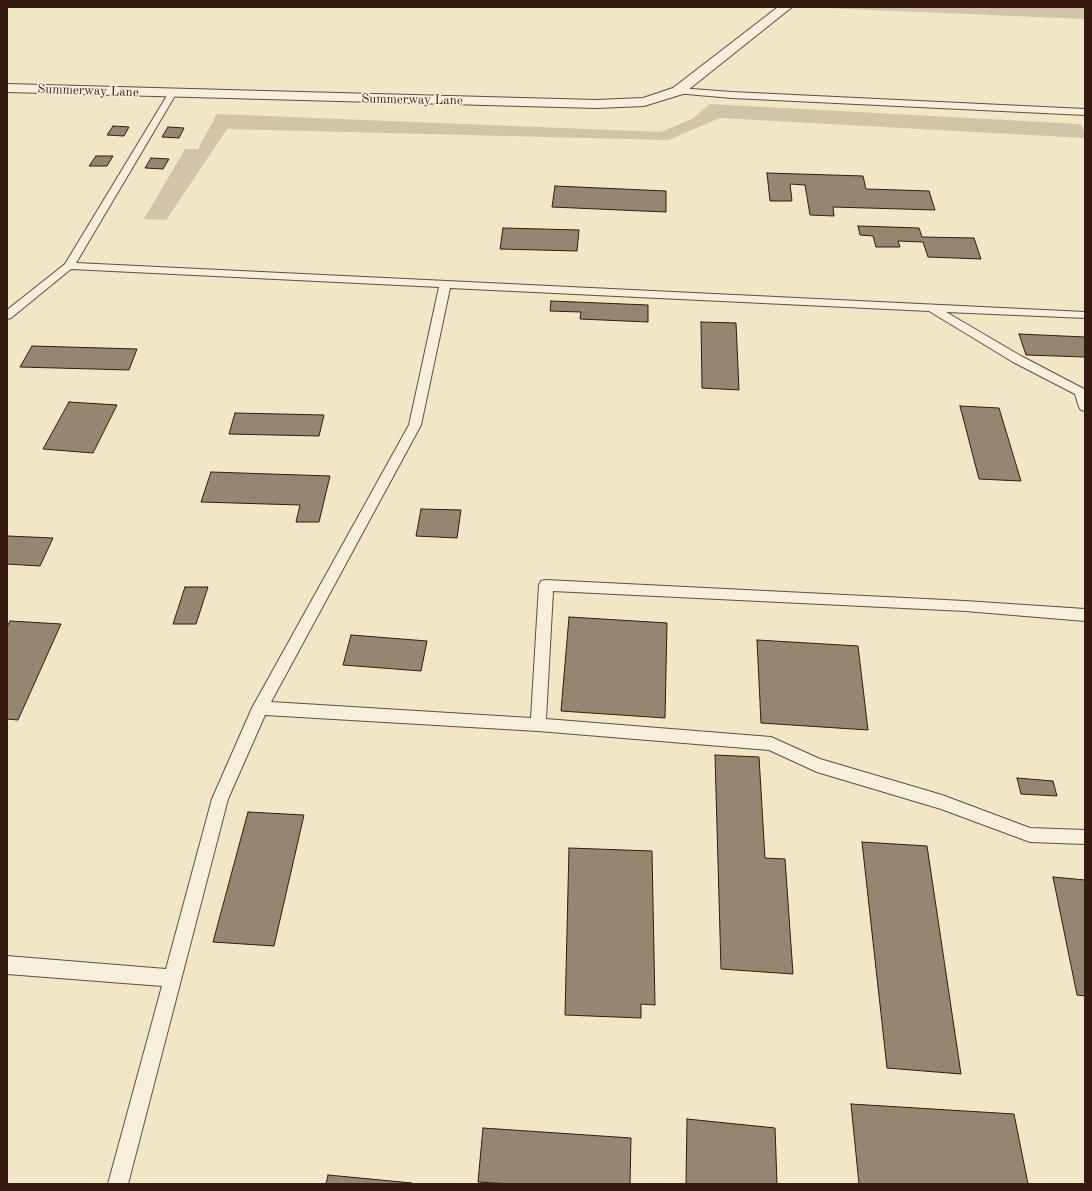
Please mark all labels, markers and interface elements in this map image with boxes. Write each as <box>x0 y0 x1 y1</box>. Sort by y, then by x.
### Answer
street label: Summerway Lane <box>37 81 139 101</box>
street label: Summerway Lane <box>361 91 463 109</box>

